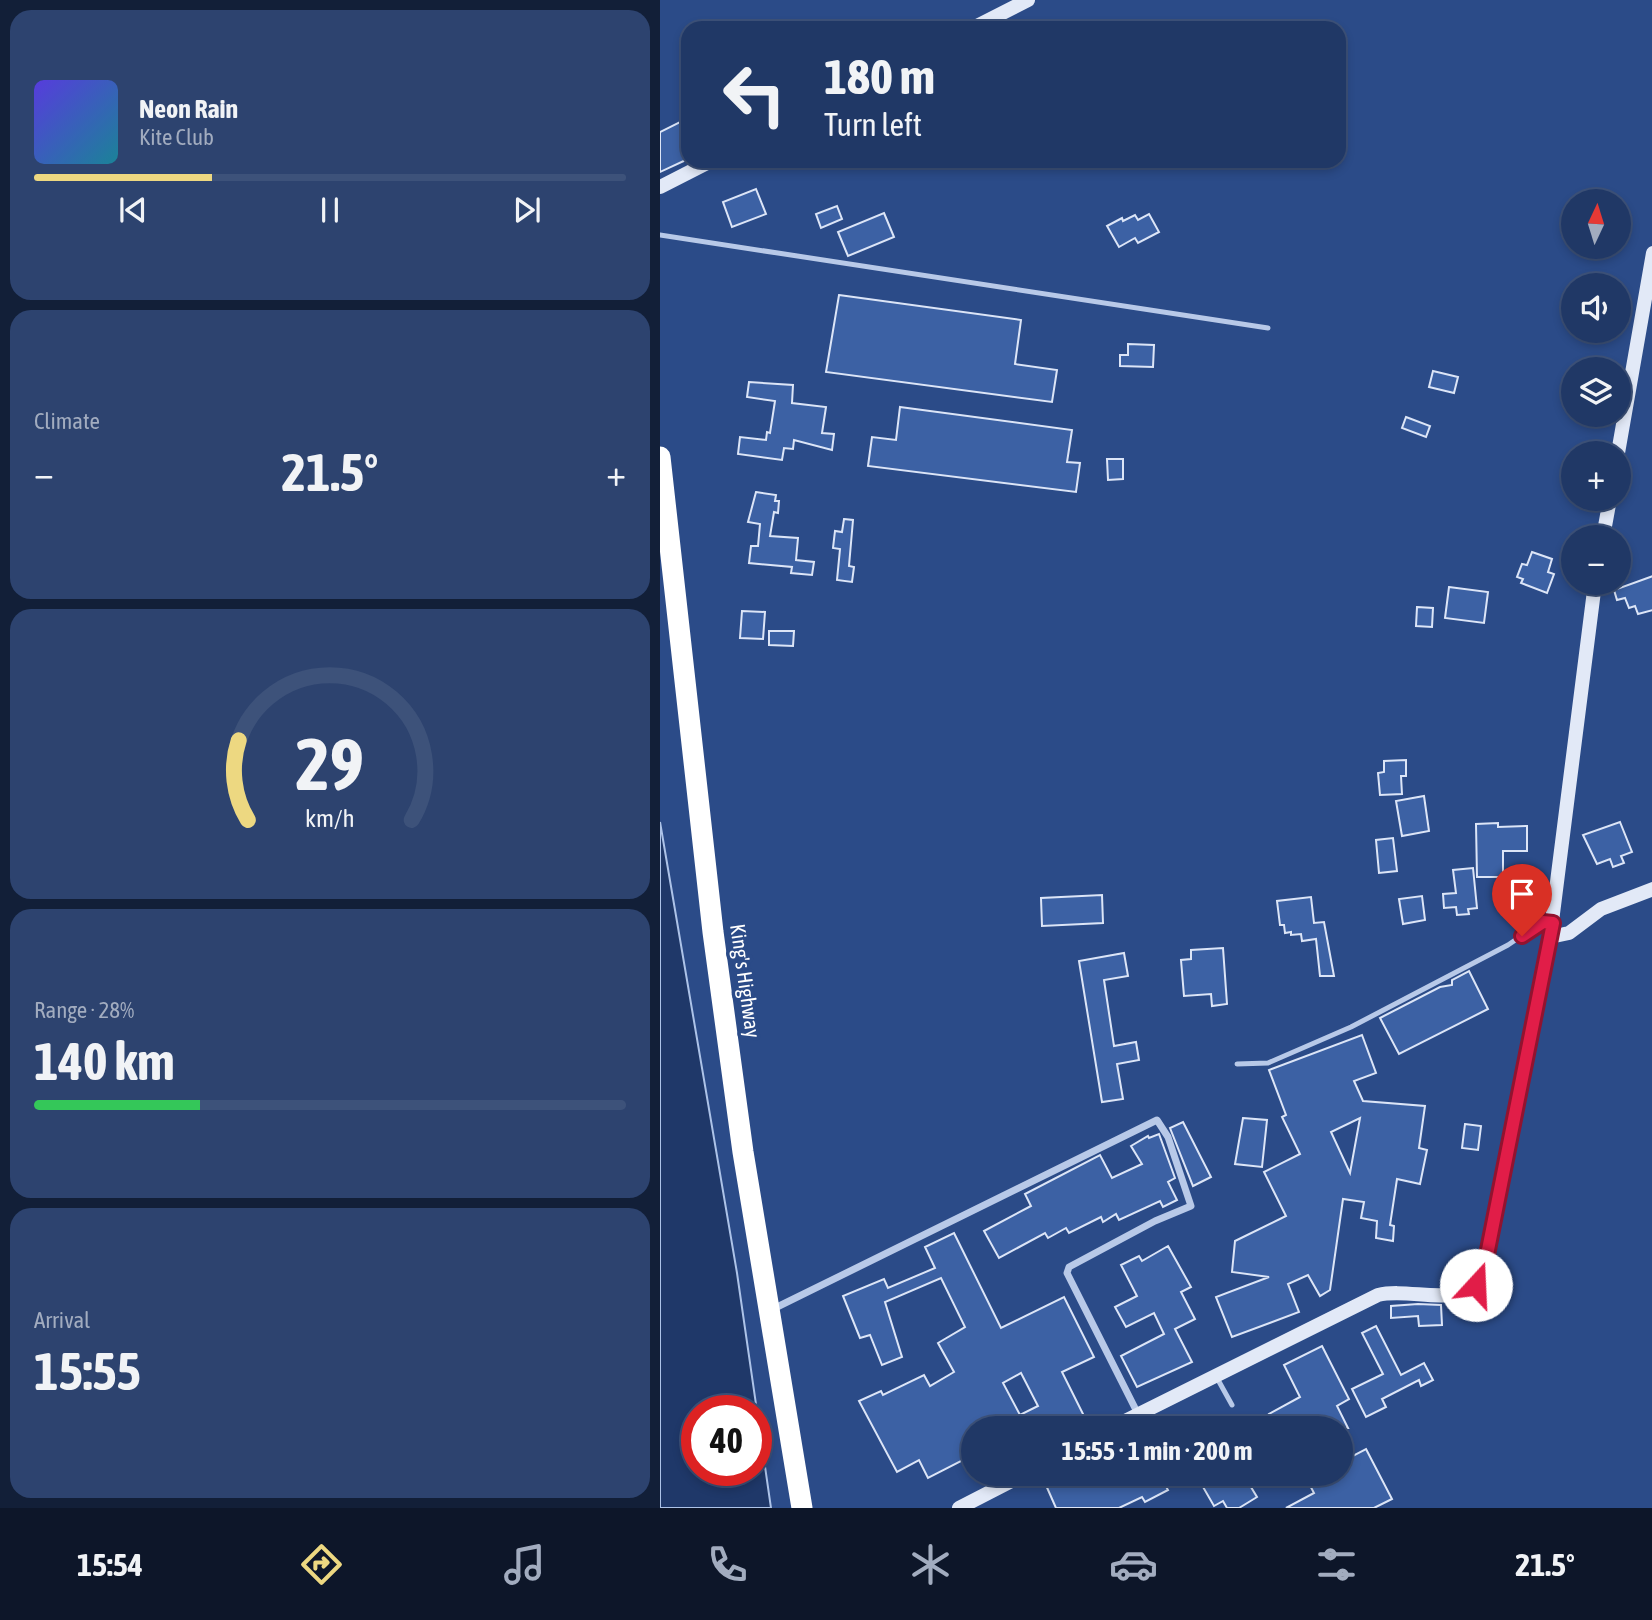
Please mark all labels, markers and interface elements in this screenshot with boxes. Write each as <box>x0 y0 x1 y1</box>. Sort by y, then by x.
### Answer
text: 180 m <box>824 48 935 104</box>
icon: left <box>709 49 800 140</box>
text: Neon Rain <box>139 94 238 124</box>
text: Turn left <box>824 106 922 143</box>
text: Kite Club <box>139 124 214 150</box>
north arrow <box>1561 189 1631 259</box>
map controls <box>1561 189 1631 595</box>
icon: previous <box>114 191 152 229</box>
icon: pause <box>311 191 349 229</box>
icon: next <box>508 191 546 229</box>
button: sound <box>1561 273 1631 343</box>
button: layers <box>1561 357 1631 427</box>
text: Climate <box>34 408 100 434</box>
button: + <box>1561 441 1631 511</box>
text: 21.5° <box>282 442 378 502</box>
text: − <box>34 451 54 494</box>
text: + <box>606 451 626 494</box>
button: − <box>1561 525 1631 595</box>
text: 29 <box>296 722 364 805</box>
text: km/h <box>305 804 355 832</box>
pin <box>1492 864 1552 936</box>
icon: arrive <box>1503 875 1541 913</box>
street label: King's Highway <box>726 922 766 1040</box>
text: Range · 28% <box>34 997 134 1023</box>
text: 140 km <box>34 1031 175 1091</box>
position arrow <box>1439 1248 1513 1322</box>
text: Arrival <box>34 1307 90 1333</box>
text: 15:55 <box>34 1341 141 1401</box>
speed limit sign: 40 <box>681 1395 772 1486</box>
text: 15:55 · 1 min · 200 m <box>1062 1436 1252 1466</box>
icon: directions <box>297 1540 346 1589</box>
icon: music <box>500 1540 549 1589</box>
icon: phone <box>703 1540 752 1589</box>
icon: climate <box>906 1540 955 1589</box>
icon: car <box>1109 1540 1158 1589</box>
icon: filters <box>1312 1540 1361 1589</box>
text: 15:54 <box>77 1546 143 1583</box>
text: 21.5° <box>1515 1546 1575 1583</box>

